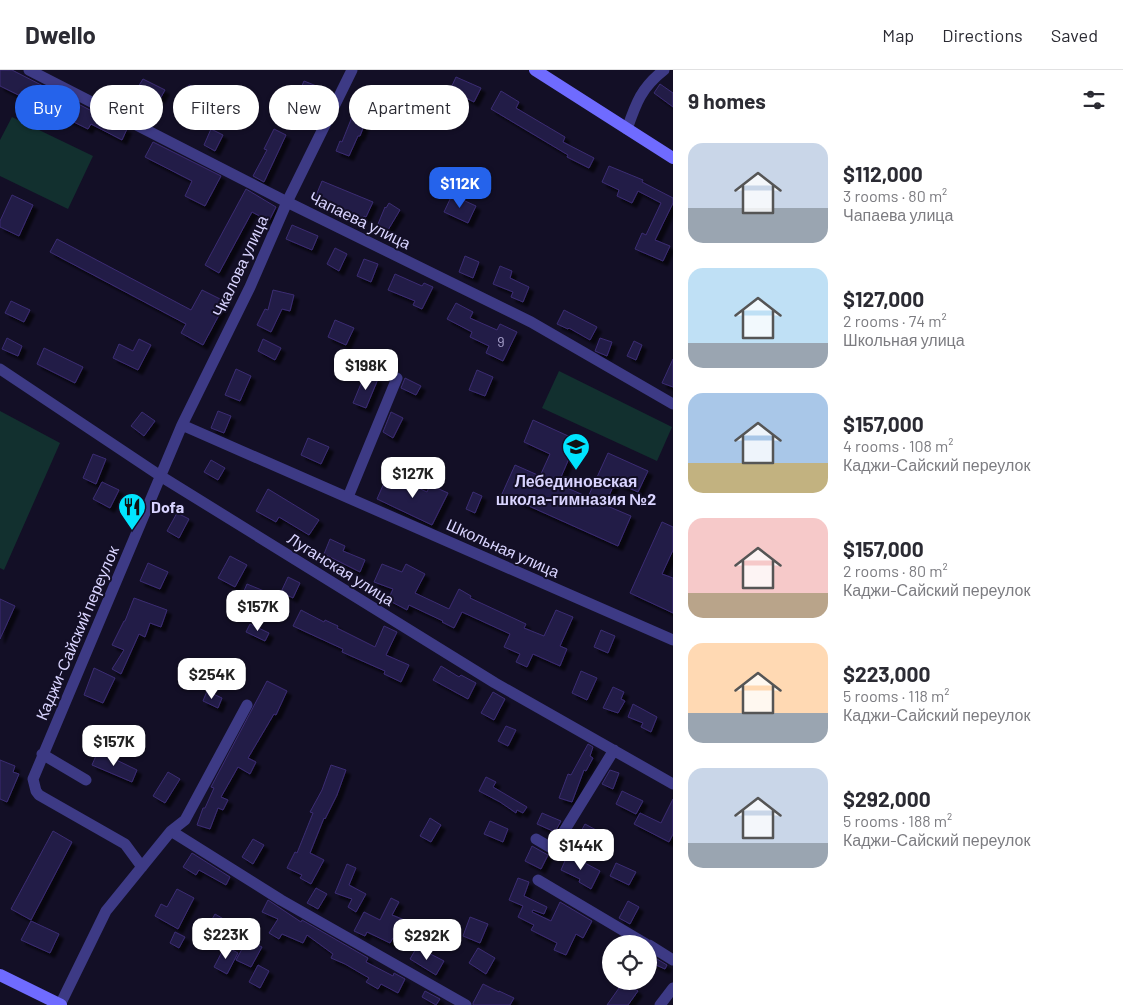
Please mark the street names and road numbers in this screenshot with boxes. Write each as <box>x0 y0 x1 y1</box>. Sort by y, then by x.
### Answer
street label: Чапаева улица <box>306 187 414 252</box>
street label: Чкалова улица <box>208 212 271 320</box>
street label: Школьная улица <box>444 514 563 581</box>
street label: Луганская улица <box>284 528 398 609</box>
street label: Каджи-Сайский переулок <box>31 542 122 723</box>

